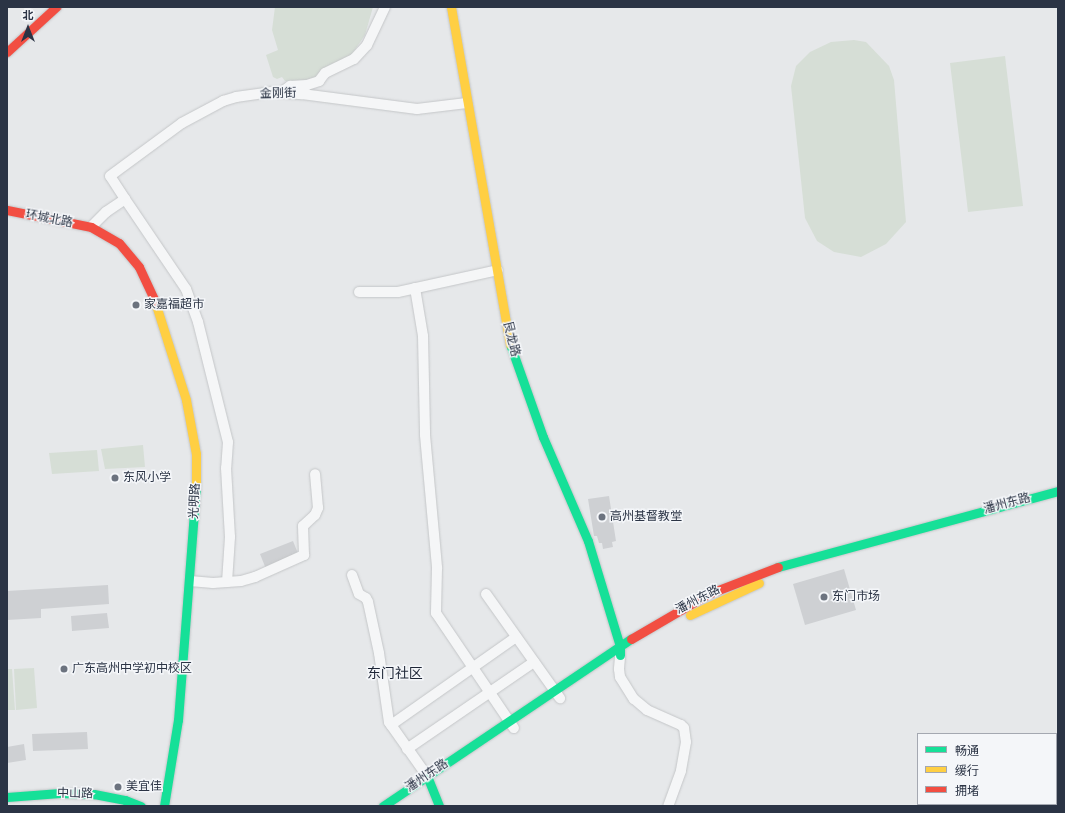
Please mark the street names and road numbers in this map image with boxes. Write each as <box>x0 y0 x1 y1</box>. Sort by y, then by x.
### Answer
street label: 金刚街 <box>260 86 296 102</box>
street label: 环城北路 <box>24 207 74 231</box>
street label: 艮龙路 <box>500 320 522 358</box>
street label: 光明路 <box>187 483 203 519</box>
street label: 潘州东路 <box>982 491 1032 517</box>
street label: 潘州东路 <box>673 583 723 617</box>
street label: 潘州东路 <box>403 757 451 795</box>
street label: 中山路 <box>57 786 93 802</box>

